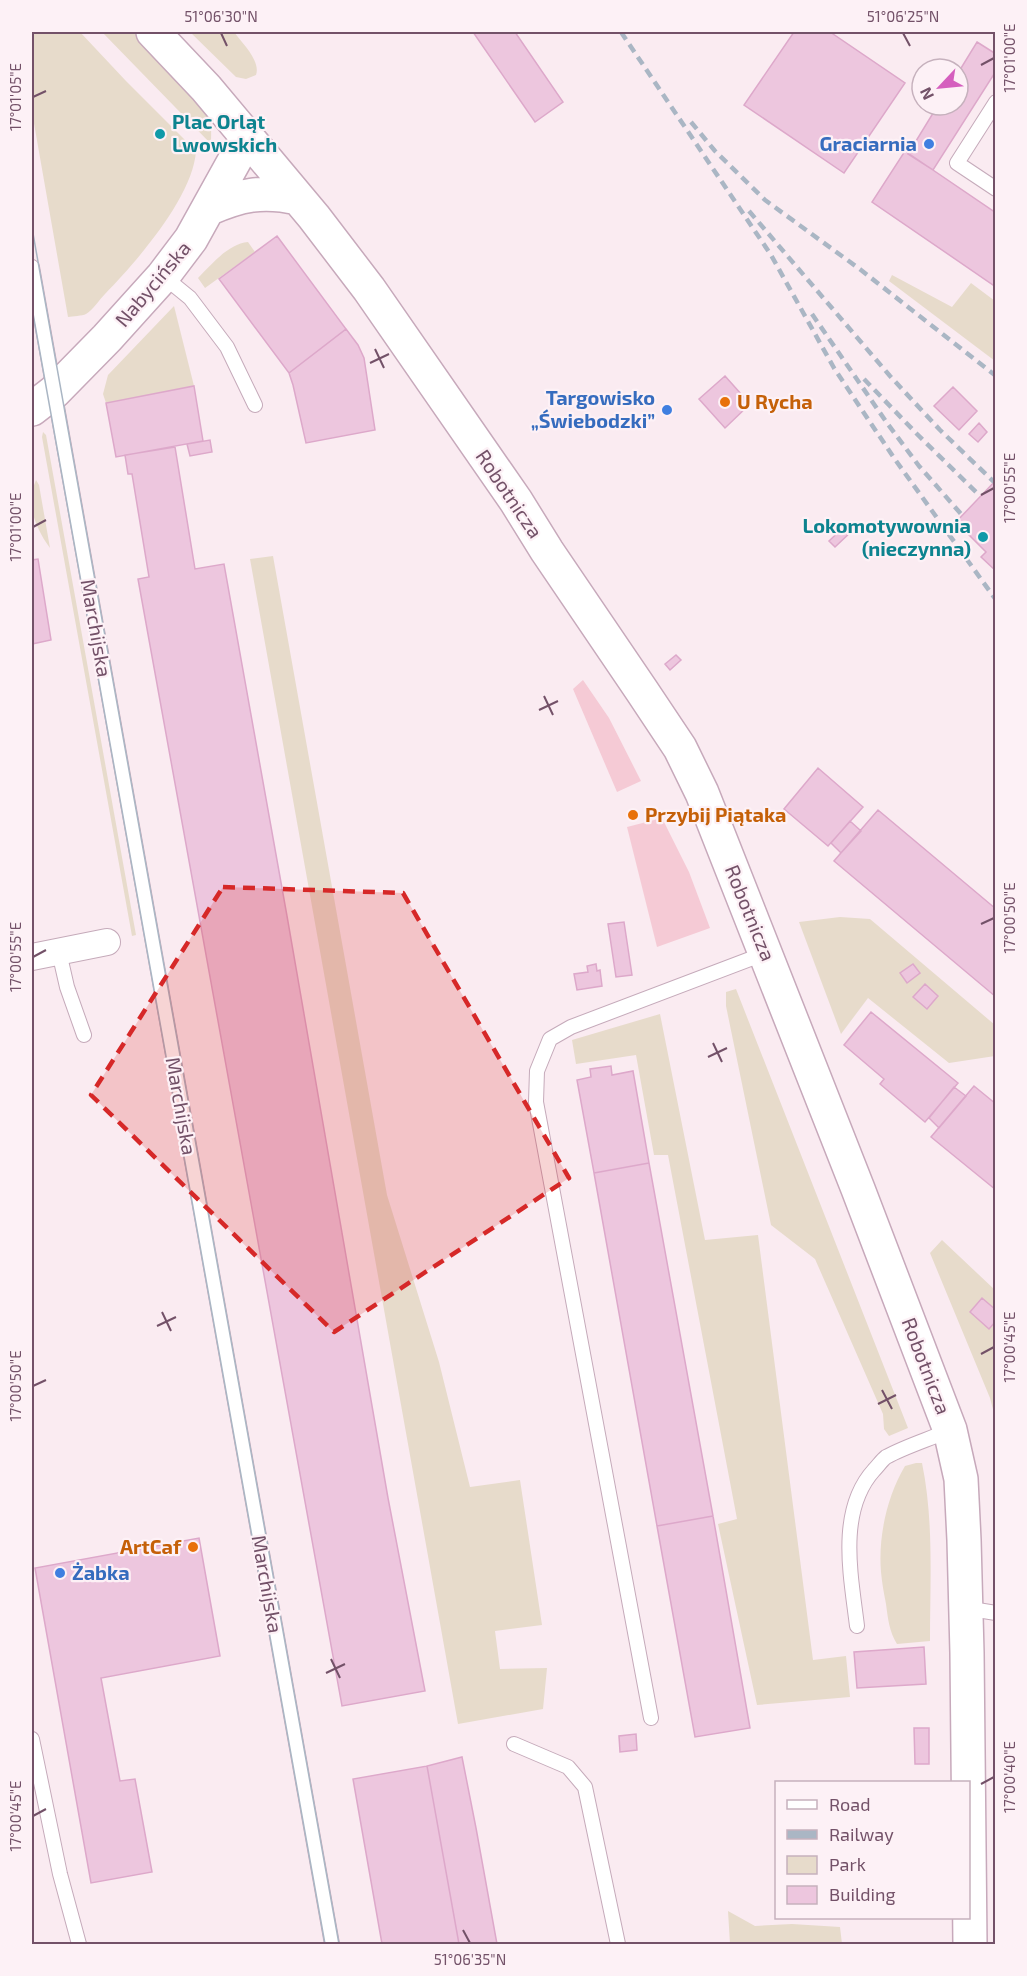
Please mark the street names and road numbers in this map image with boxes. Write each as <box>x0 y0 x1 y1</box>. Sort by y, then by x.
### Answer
street label: Nabycińska <box>109 236 195 331</box>
street label: Robotnicza <box>471 445 548 542</box>
street label: Marchijska <box>77 577 117 679</box>
street label: Robotnicza <box>721 861 781 964</box>
street label: Marchijska <box>162 1055 202 1157</box>
street label: Robotnicza <box>898 1314 956 1417</box>
street label: Marchijska <box>248 1533 288 1635</box>

